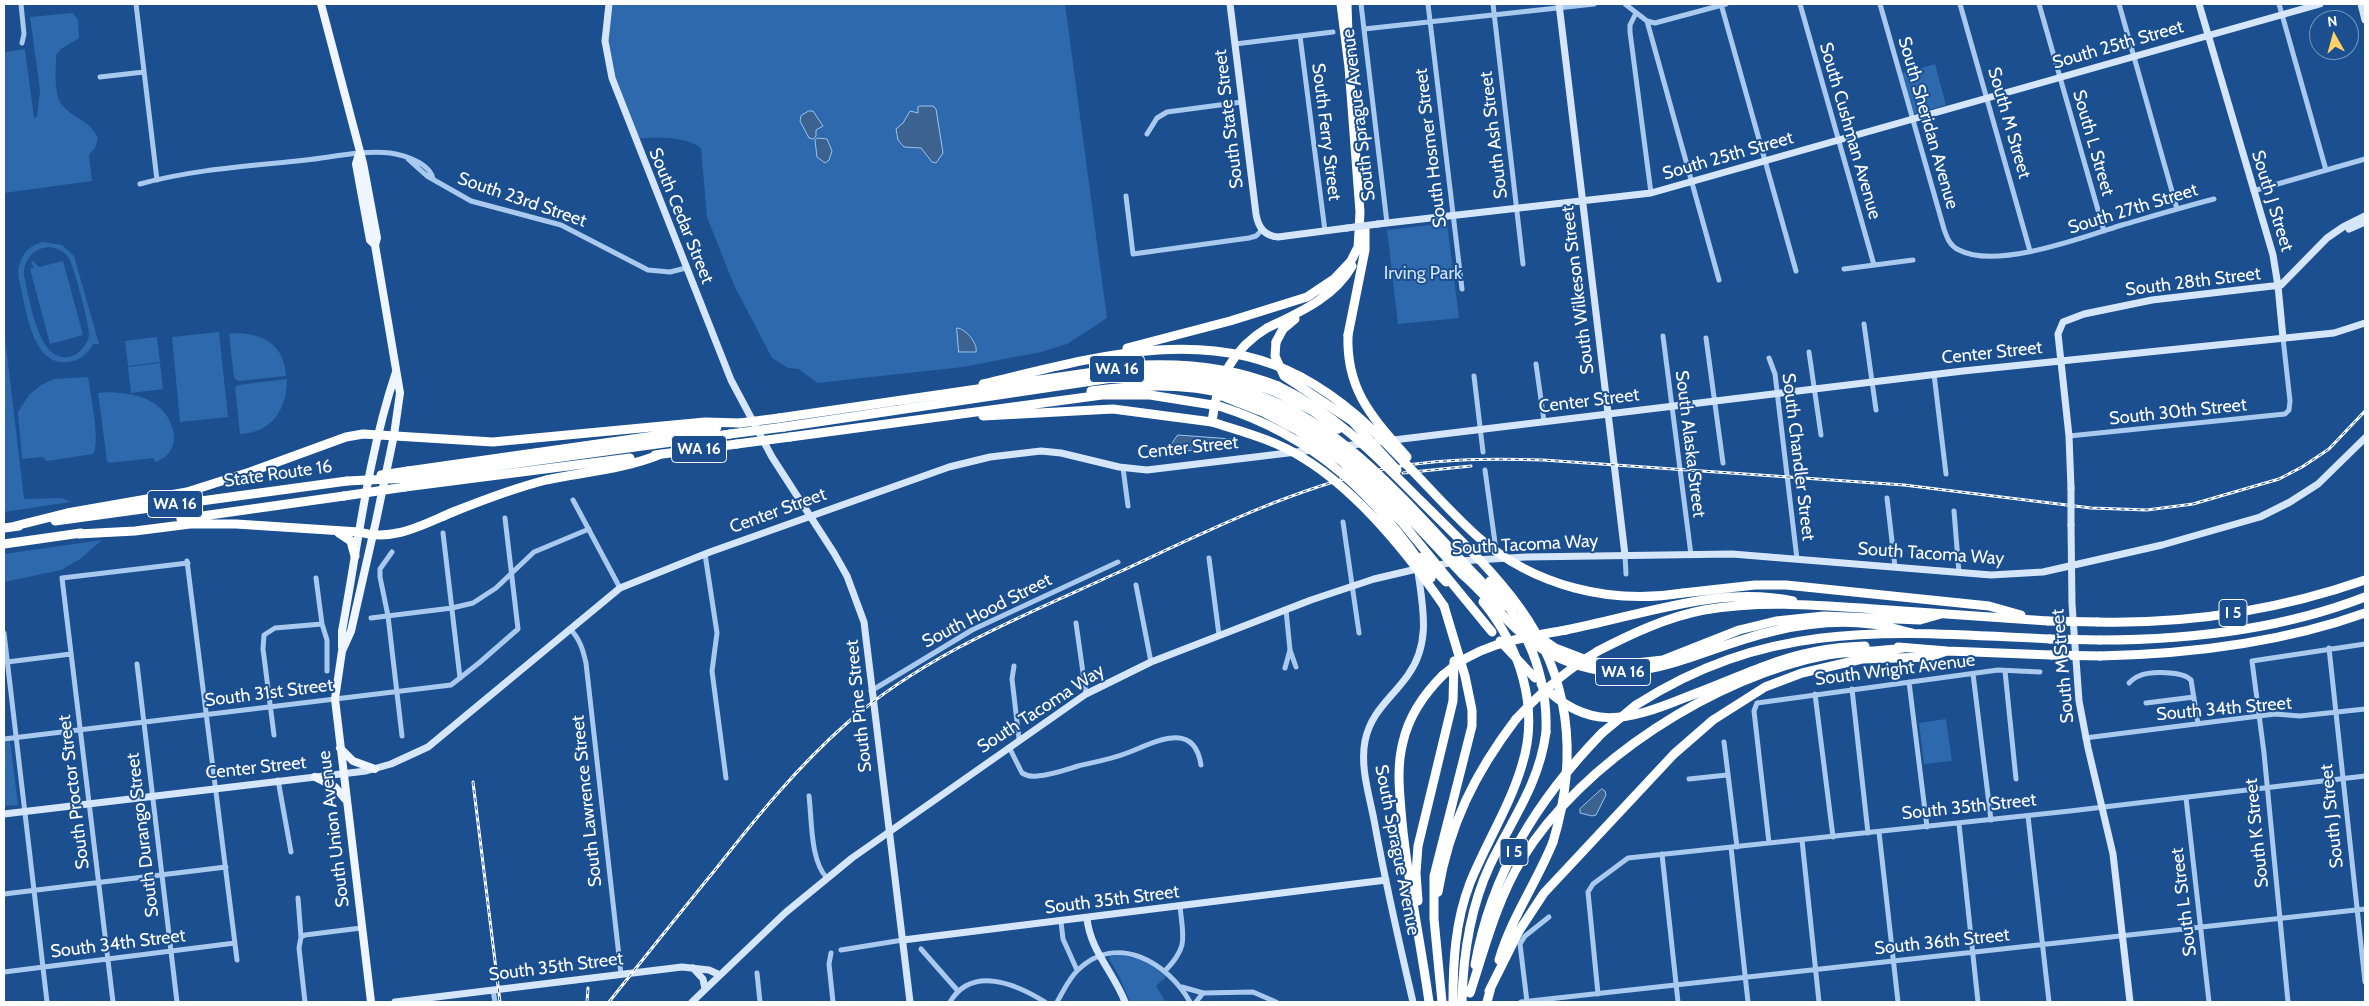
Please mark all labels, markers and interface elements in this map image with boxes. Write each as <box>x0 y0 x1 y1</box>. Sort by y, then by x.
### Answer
north arrow <box>2309 10 2359 60</box>
text: N <box>2326 12 2338 31</box>
street label: South 25th Street <box>2050 16 2186 74</box>
street label: South Sprague Avenue <box>1338 28 1380 202</box>
street label: South Sheridan Avenue <box>1893 34 1963 212</box>
street label: South Cushman Avenue <box>1814 40 1886 222</box>
street label: South State Street <box>1210 48 1248 190</box>
street label: South Ferry Street <box>1307 62 1345 202</box>
street label: South M Street <box>1983 65 2035 181</box>
street label: South Hosmer Street <box>1410 67 1452 229</box>
street label: South Ash Street <box>1475 70 1513 200</box>
street label: South L Street <box>2068 88 2118 198</box>
street label: South 25th Street <box>1660 127 1796 185</box>
street label: South Cedar Street <box>644 145 718 287</box>
street label: South J Street <box>2246 148 2298 254</box>
street label: South 23rd Street <box>455 168 589 232</box>
street label: South 27th Street <box>2066 179 2200 239</box>
street label: South Wilkeson Street <box>1557 205 1599 375</box>
park label: Irving Park <box>1384 263 1462 285</box>
street label: South 28th Street <box>2124 263 2262 301</box>
street label: Center Street <box>1941 337 2043 369</box>
road number: WA 16 <box>1090 356 1144 382</box>
street label: South Alaska Street <box>1670 369 1710 519</box>
street label: South Chandler Street <box>1777 372 1819 542</box>
street label: Center Street <box>1537 384 1641 418</box>
street label: South 30th Street <box>2108 394 2248 430</box>
street label: Center Street <box>1137 432 1239 464</box>
road number: WA 16 <box>672 436 726 462</box>
street label: State Route 16 <box>222 456 334 492</box>
street label: Center Street <box>727 484 829 538</box>
road number: WA 16 <box>148 490 202 518</box>
street label: South Tacoma Way <box>1451 530 1599 560</box>
street label: South Tacoma Way <box>1857 538 2005 570</box>
street label: South Hood Street <box>919 569 1055 653</box>
road number: I 5 <box>2219 600 2247 626</box>
street label: South M Street <box>2047 608 2079 724</box>
street label: South Pine Street <box>841 639 877 773</box>
street label: South Wright Avenue <box>1814 649 1976 691</box>
road number: WA 16 <box>1596 659 1650 686</box>
street label: South Tacoma Way <box>973 660 1109 758</box>
street label: South 31st Street <box>204 674 334 712</box>
street label: South 34th Street <box>2155 692 2293 726</box>
street label: South Proctor Street <box>54 714 94 870</box>
street label: South Lawrence Street <box>567 714 607 888</box>
street label: South Union Avenue <box>314 750 354 908</box>
street label: South Durango Street <box>122 752 164 918</box>
street label: Center Street <box>205 752 307 784</box>
street label: South Sprague Avenue <box>1370 763 1424 937</box>
street label: South J Street <box>2316 763 2348 869</box>
street label: South K Street <box>2240 777 2274 889</box>
street label: South 35th Street <box>1901 789 2037 825</box>
road number: I 5 <box>1500 839 1528 866</box>
street label: South L Street <box>2167 847 2201 957</box>
street label: South 35th Street <box>1044 881 1180 919</box>
street label: South 36th Street <box>1873 924 2011 960</box>
street label: South 34th Street <box>49 925 187 963</box>
street label: South 35th Street <box>488 948 624 986</box>

